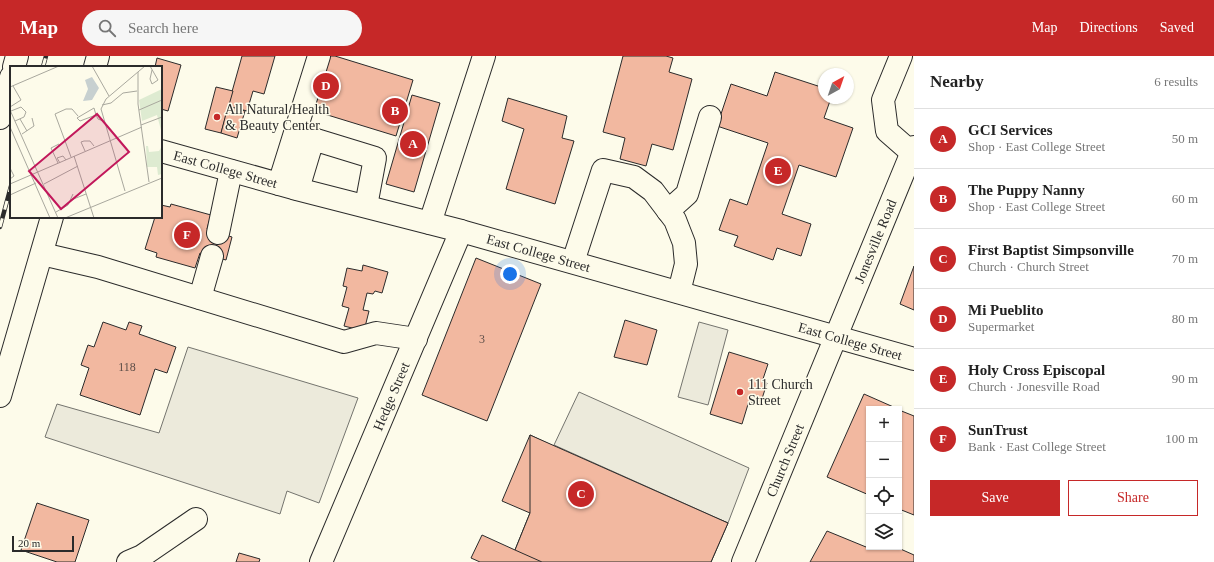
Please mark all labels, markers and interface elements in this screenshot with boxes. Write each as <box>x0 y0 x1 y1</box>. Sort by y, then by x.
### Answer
search box <box>82 10 362 46</box>
text: Map <box>20 17 58 38</box>
icon: search <box>96 17 118 39</box>
text: Search here <box>128 20 198 36</box>
text: Map <box>1032 20 1057 35</box>
text: Directions <box>1079 20 1138 35</box>
text: Saved <box>1160 20 1194 35</box>
inset map <box>10 66 162 218</box>
north arrow <box>818 68 854 104</box>
pin: D <box>313 71 339 101</box>
text: Nearby <box>930 72 984 91</box>
text: 6 results <box>1154 74 1198 89</box>
pin: B <box>382 96 408 126</box>
place label: All Natural Health & Beauty Center <box>225 102 329 133</box>
marker: All Natural Health & Beauty Center <box>212 112 222 122</box>
text: GCI Services <box>968 122 1053 138</box>
pin: A <box>400 129 426 159</box>
text: A <box>938 131 948 146</box>
text: 50 m <box>1172 131 1198 146</box>
text: Shop · East College Street <box>968 139 1105 154</box>
street label: East College Street <box>172 147 279 191</box>
pin: E <box>765 156 791 186</box>
text: The Puppy Nanny <box>968 182 1085 198</box>
text: B <box>939 191 947 206</box>
text: 60 m <box>1172 191 1198 206</box>
street label: Jonesville Road <box>851 197 899 285</box>
text: Shop · East College Street <box>968 199 1105 214</box>
pin: F <box>174 220 200 250</box>
street label: East College Street <box>485 231 592 275</box>
text: First Baptist Simpsonville <box>968 242 1134 258</box>
text: C <box>938 251 948 266</box>
text: 70 m <box>1172 251 1198 266</box>
text: Church · Church Street <box>968 259 1089 274</box>
your location <box>500 264 520 284</box>
text: Mi Pueblito <box>968 302 1043 318</box>
text: D <box>938 311 948 326</box>
text: 80 m <box>1172 311 1198 326</box>
street label: East College Street <box>797 319 904 363</box>
text: Supermarket <box>968 319 1034 334</box>
house number: 3 <box>479 332 485 346</box>
house number: 118 <box>118 360 136 374</box>
street label: Hedge Street <box>370 360 412 433</box>
text: Holy Cross Episcopal <box>968 362 1105 378</box>
text: E <box>939 371 947 386</box>
text: 90 m <box>1172 371 1198 386</box>
place label: 111 Church Street <box>748 377 813 408</box>
text: Church · Jonesville Road <box>968 379 1100 394</box>
marker: 111 Church Street <box>735 387 745 397</box>
map controls <box>866 406 902 550</box>
button: + <box>866 406 902 442</box>
street label: Church Street <box>763 422 807 499</box>
text: SunTrust <box>968 422 1028 438</box>
text: F <box>939 431 947 446</box>
text: 100 m <box>1165 431 1198 446</box>
text: Bank · East College Street <box>968 439 1106 454</box>
button: − <box>866 442 902 478</box>
button: locate <box>866 478 902 514</box>
pin: C <box>568 479 594 509</box>
button: Save <box>930 480 1060 516</box>
button: Share <box>1068 480 1198 516</box>
button: layers <box>866 514 902 550</box>
scale bar <box>12 534 74 553</box>
text: 20 m <box>18 537 40 549</box>

